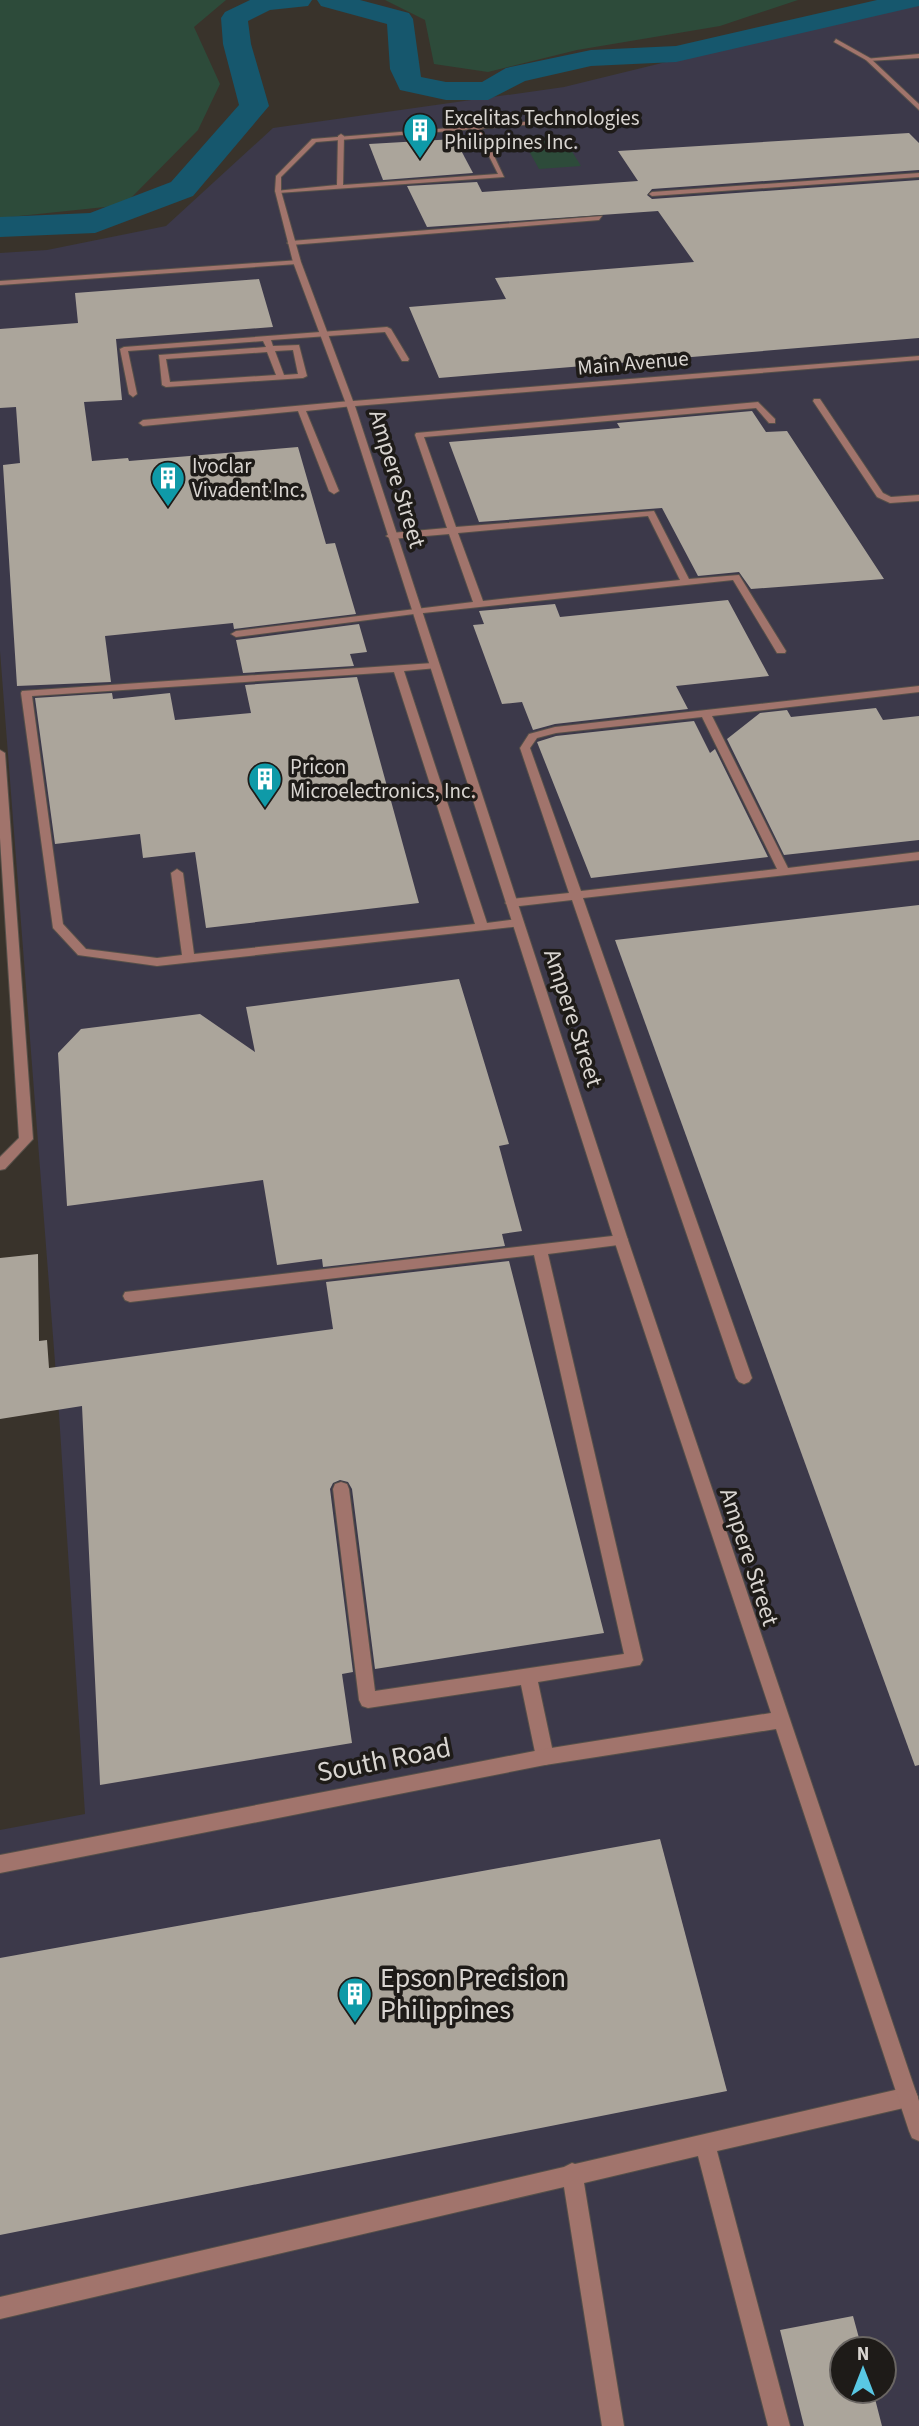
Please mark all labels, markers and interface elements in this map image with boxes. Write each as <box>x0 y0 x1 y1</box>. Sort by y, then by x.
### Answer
place label: Excelitas Technologies Philippines Inc. <box>444 103 640 157</box>
building icon: Excelitas Technologies Philippines Inc. <box>401 111 439 160</box>
street label: Main Avenue <box>576 343 690 383</box>
street label: Ampere Street <box>359 405 435 553</box>
place label: Ivoclar Vivadent Inc. <box>192 451 305 505</box>
building icon: Ivoclar Vivadent Inc. <box>149 459 187 508</box>
place label: Pricon Microelectronics, Inc. <box>290 752 476 806</box>
building icon: Pricon Microelectronics, Inc. <box>246 760 284 809</box>
street label: Ampere Street <box>534 945 612 1091</box>
street label: Ampere Street <box>710 1484 788 1630</box>
street label: South Road <box>314 1727 454 1793</box>
place label: Epson Precision Philippines <box>380 1958 566 2030</box>
building icon: Epson Precision Philippines <box>336 1975 374 2024</box>
north arrow <box>828 2335 898 2405</box>
text: N <box>857 2341 869 2368</box>

